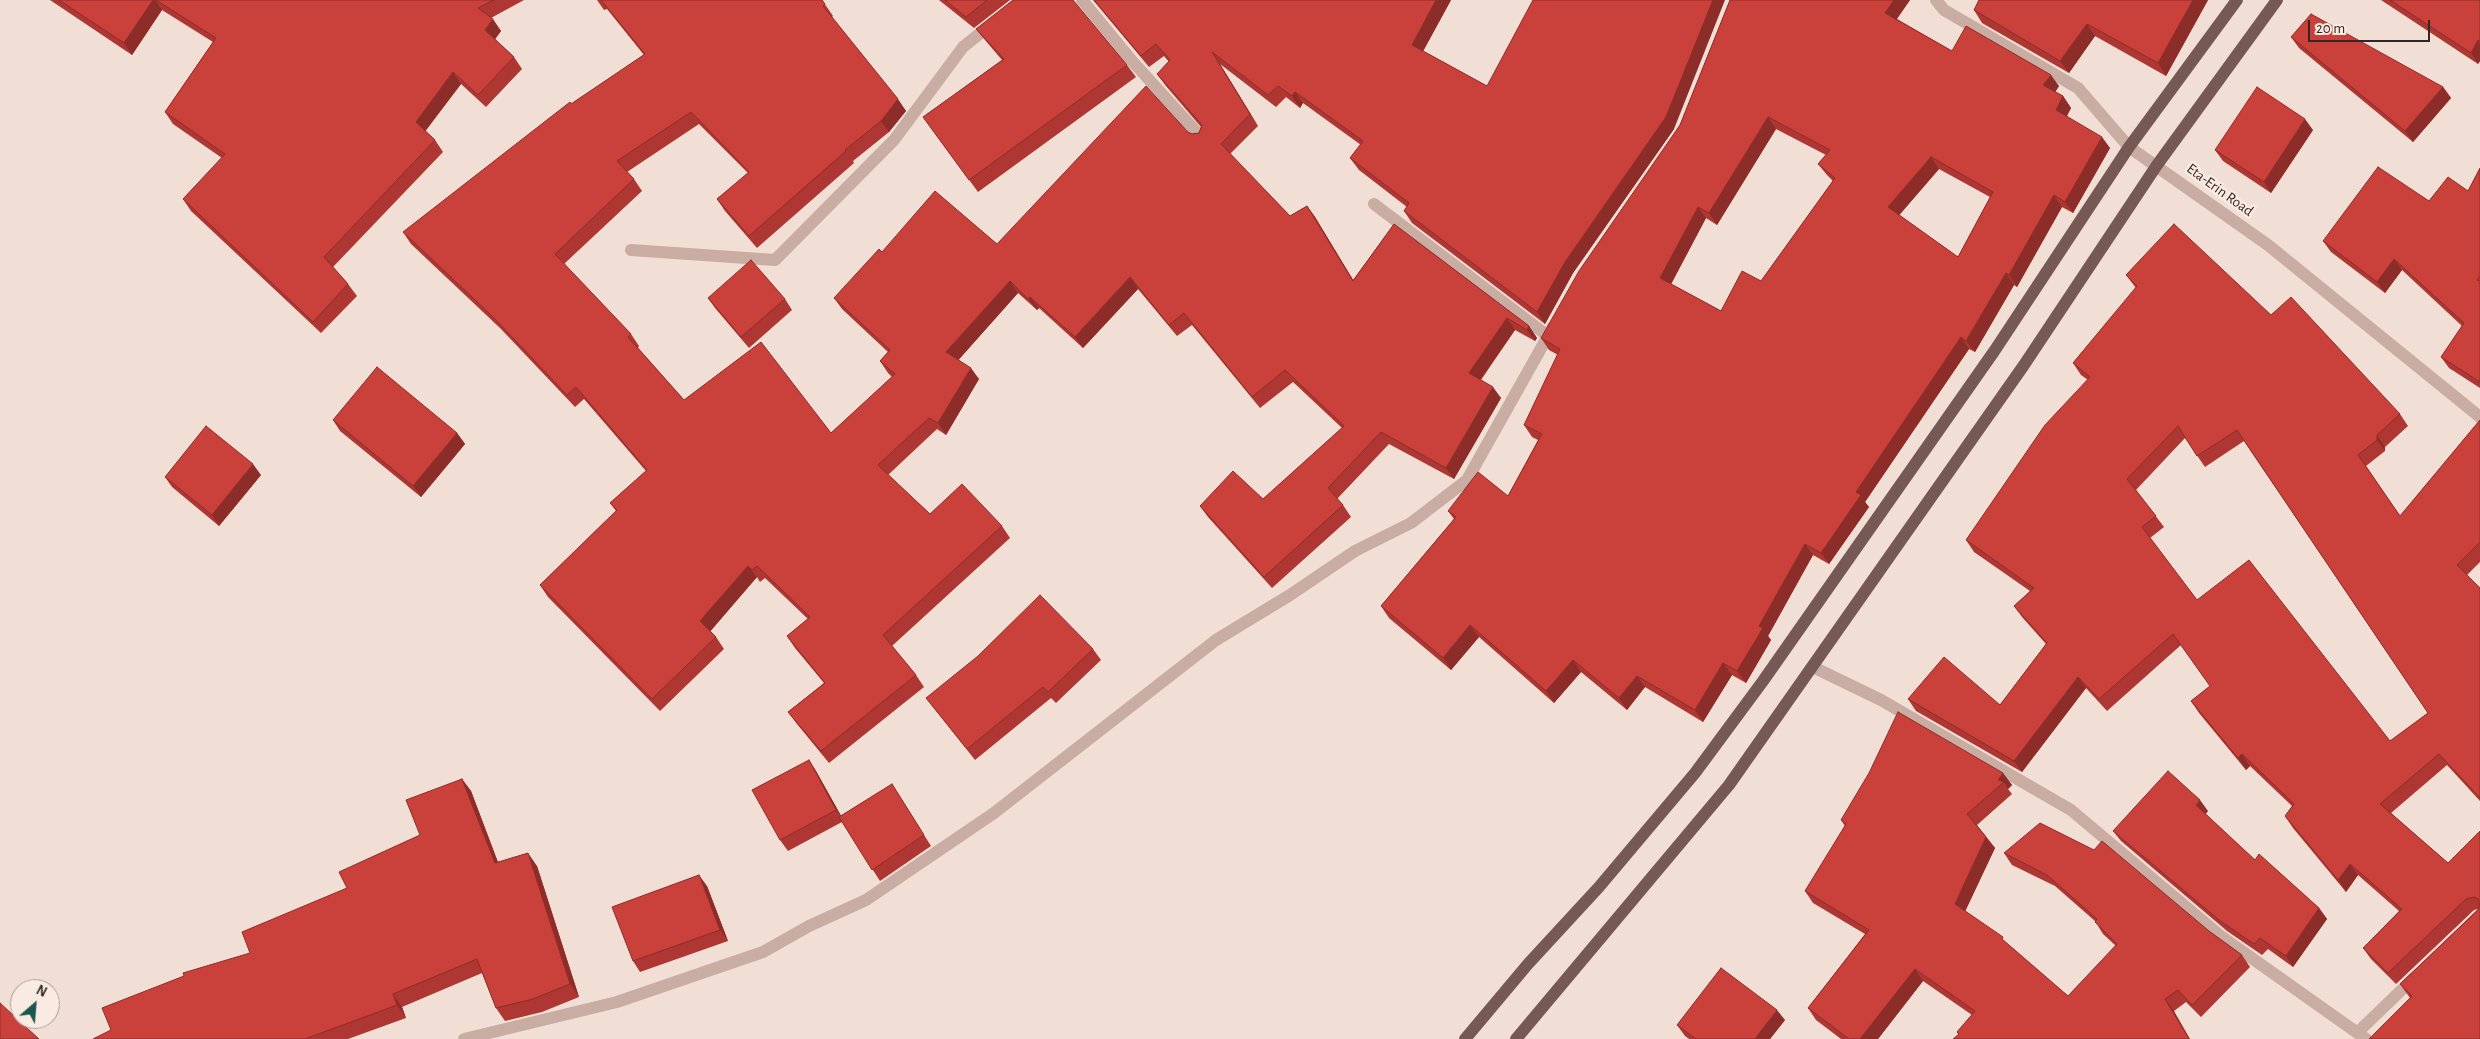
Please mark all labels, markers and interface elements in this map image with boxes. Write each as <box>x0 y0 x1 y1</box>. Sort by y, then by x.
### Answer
scale bar <box>2310 10 2432 42</box>
text: 20 m <box>2316 21 2345 36</box>
street label: Eta-Erin Road <box>2183 160 2257 220</box>
north arrow <box>10 979 60 1029</box>
text: N <box>34 983 49 1000</box>

